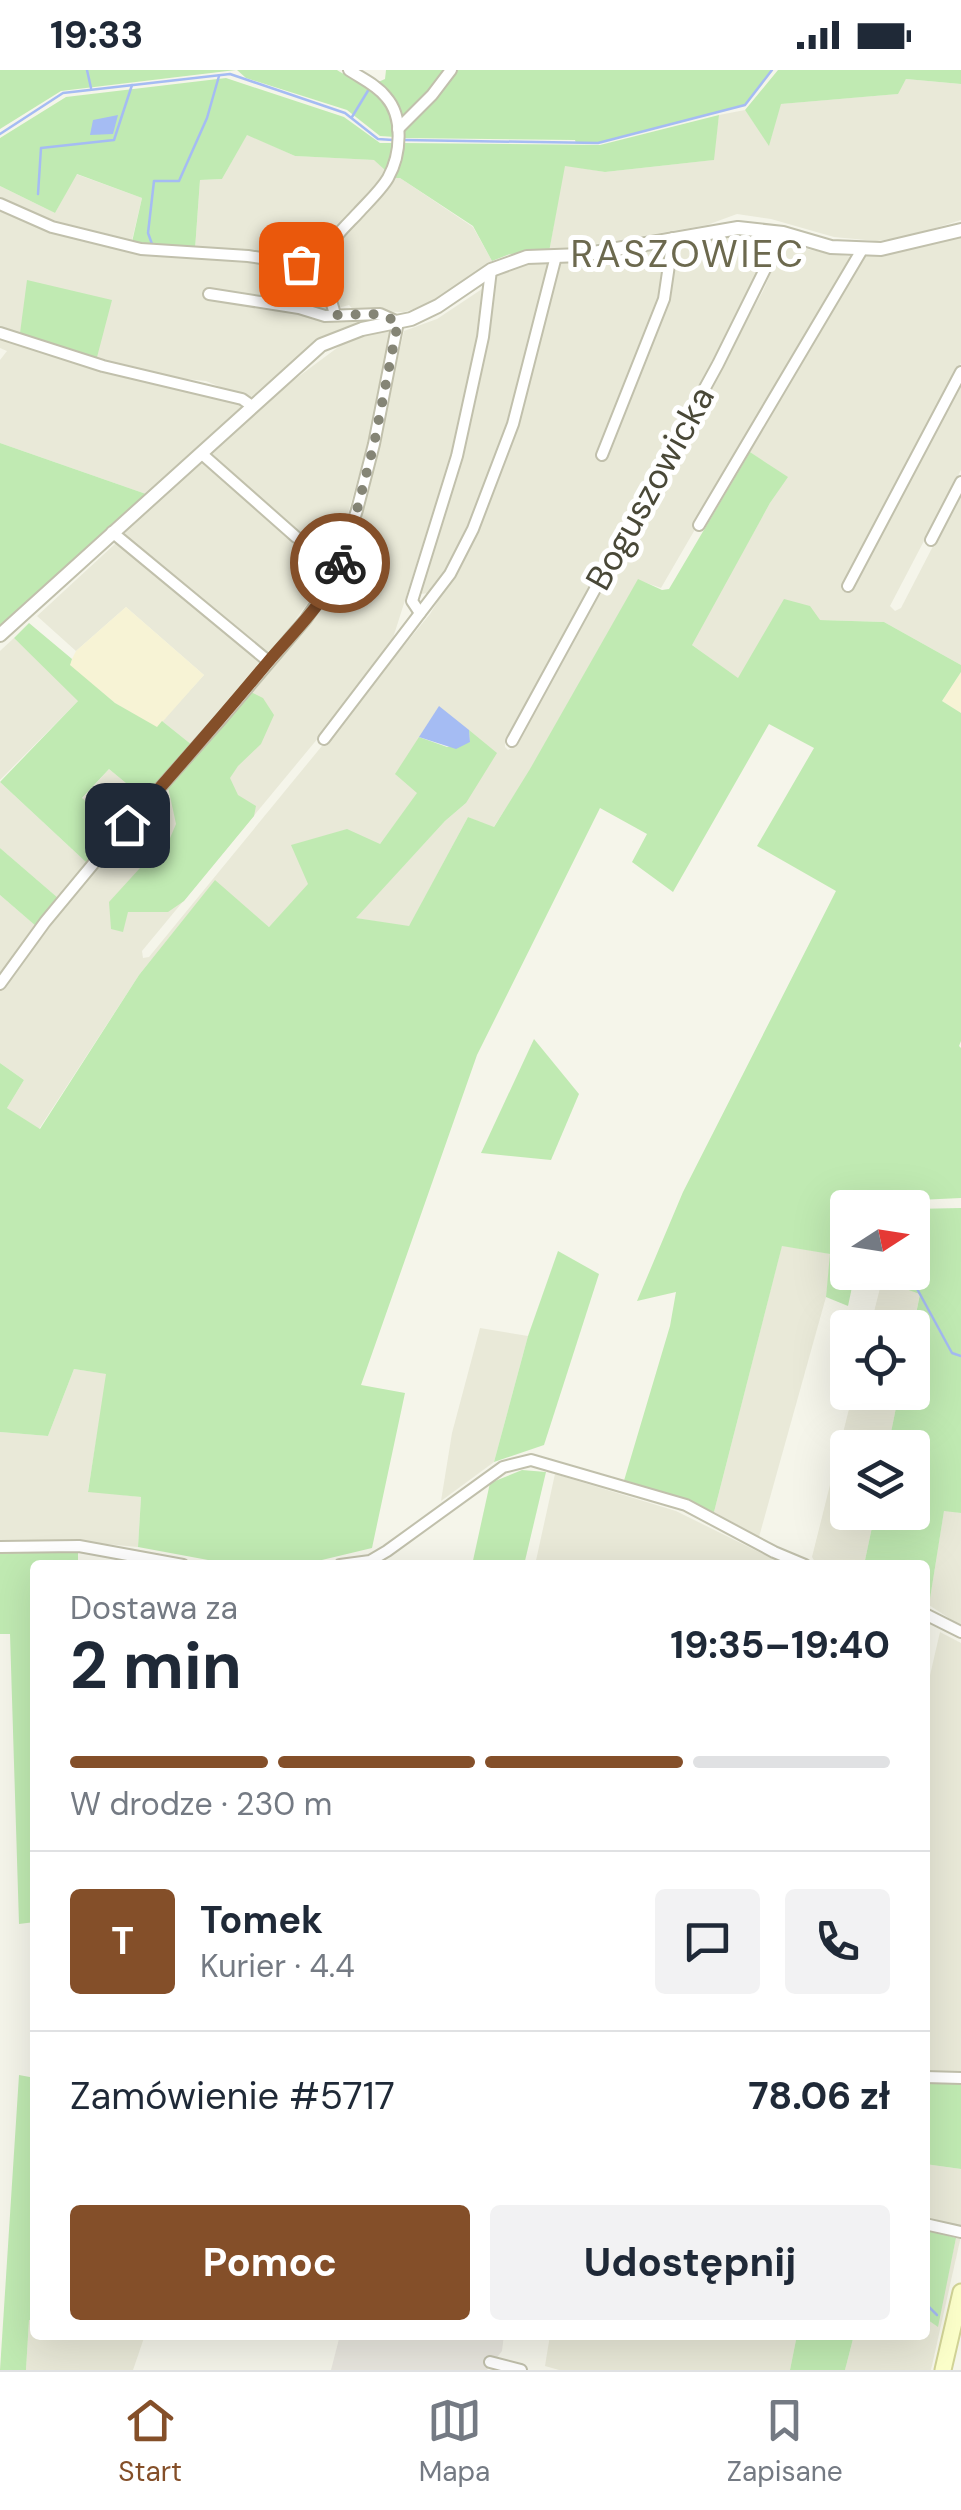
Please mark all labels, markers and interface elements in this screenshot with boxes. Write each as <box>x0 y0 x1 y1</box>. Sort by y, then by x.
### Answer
text: 19:33 <box>50 10 143 60</box>
pin <box>259 222 344 307</box>
district label: RASZOWIEC <box>571 229 806 279</box>
icon: bag <box>274 237 329 292</box>
street label: Boguszowicka <box>575 378 725 598</box>
courier <box>290 513 390 613</box>
icon: bike <box>313 536 368 591</box>
pin <box>85 783 170 868</box>
icon: home <box>100 798 155 853</box>
north arrow <box>830 1190 930 1290</box>
map controls <box>830 1190 930 1530</box>
button: locate <box>830 1310 930 1410</box>
button: layers <box>830 1430 930 1530</box>
text: Dostawa za <box>70 1587 238 1629</box>
text: 19:35–19:40 <box>670 1620 890 1670</box>
text: 2 min <box>70 1624 242 1708</box>
text: W drodze · 230 m <box>70 1783 332 1825</box>
button: chat <box>655 1889 760 1994</box>
button: phone <box>785 1889 890 1994</box>
text: Tomek <box>200 1895 323 1945</box>
text: T <box>111 1916 134 1966</box>
text: Kurier · 4.4 <box>200 1945 355 1987</box>
text: Zamówienie #5717 <box>70 2071 395 2121</box>
text: 78.06 zł <box>748 2071 890 2121</box>
button: Pomoc <box>70 2205 470 2320</box>
button: Udostępnij <box>490 2205 890 2320</box>
tab: Start <box>118 2393 182 2490</box>
tab: Mapa <box>419 2393 490 2490</box>
tab: Zapisane <box>727 2393 843 2490</box>

